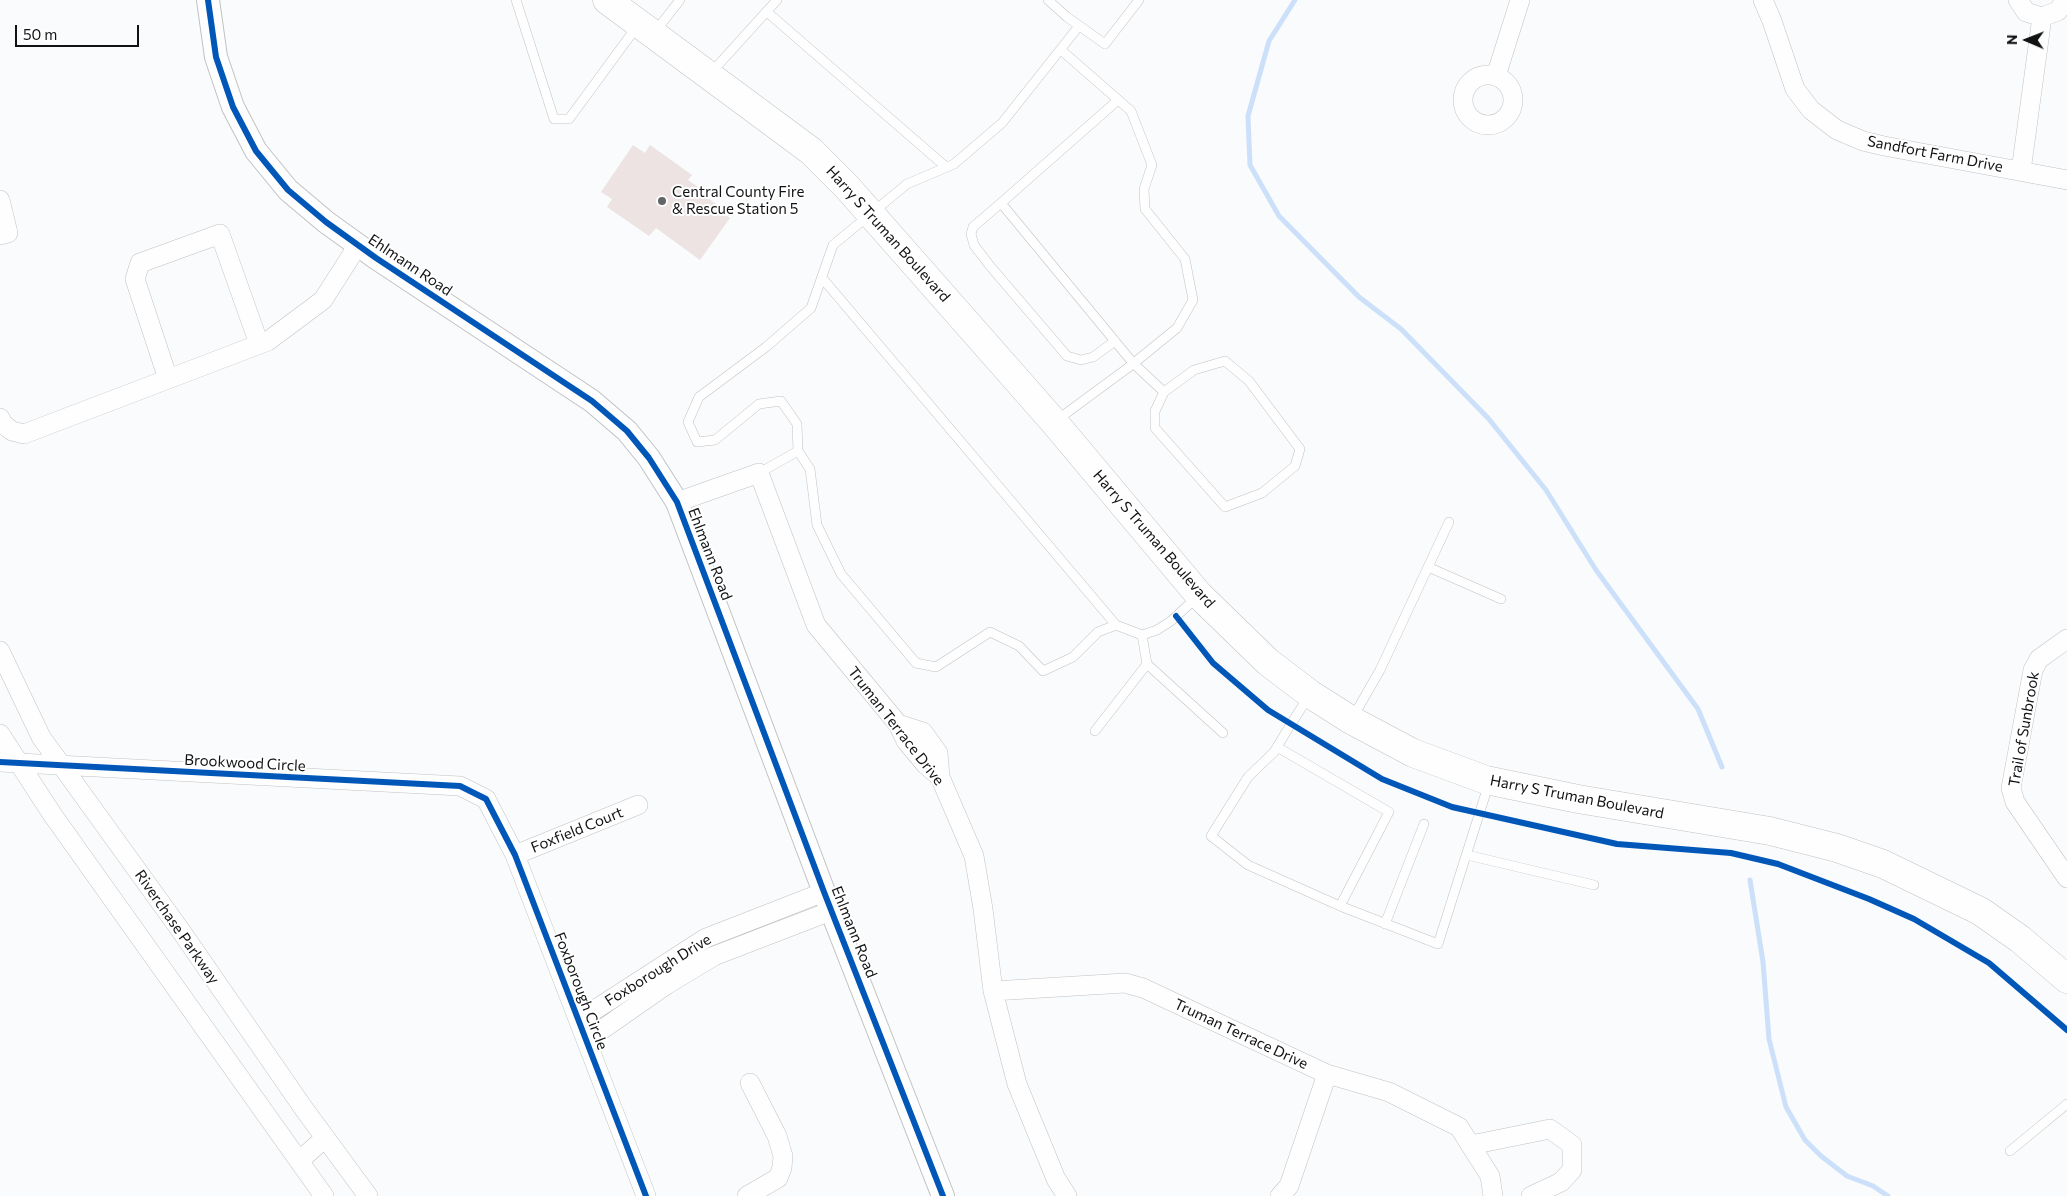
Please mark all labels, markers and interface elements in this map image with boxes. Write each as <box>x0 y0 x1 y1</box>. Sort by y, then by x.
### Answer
scale bar <box>18 15 141 47</box>
north arrow <box>2002 15 2052 65</box>
text: 50 m <box>23 25 57 43</box>
text: N <box>2003 34 2020 45</box>
street label: Sandfort Farm Drive <box>1866 132 2004 176</box>
street label: Harry S Truman Boulevard <box>822 162 954 306</box>
place label: Central County Fire & Rescue Station 5 <box>672 183 804 218</box>
marker: Central County Fire & Rescue Station 5 <box>656 195 668 207</box>
street label: Ehlmann Road <box>365 230 455 300</box>
street label: Harry S Truman Boulevard <box>1089 466 1219 612</box>
street label: Ehlmann Road <box>684 505 736 603</box>
street label: Truman Terrace Drive <box>844 663 948 789</box>
street label: Trail of Sunbrook <box>2005 670 2043 788</box>
street label: Brookwood Circle <box>184 751 306 775</box>
street label: Harry S Truman Boulevard <box>1488 771 1666 823</box>
street label: Foxfield Court <box>528 803 626 857</box>
street label: Riverchase Parkway <box>131 866 223 988</box>
street label: Ehlmann Road <box>827 884 881 980</box>
street label: Foxborough Circle <box>550 930 612 1052</box>
street label: Foxborough Drive <box>602 930 714 1010</box>
street label: Truman Terrace Drive <box>1171 995 1311 1073</box>

